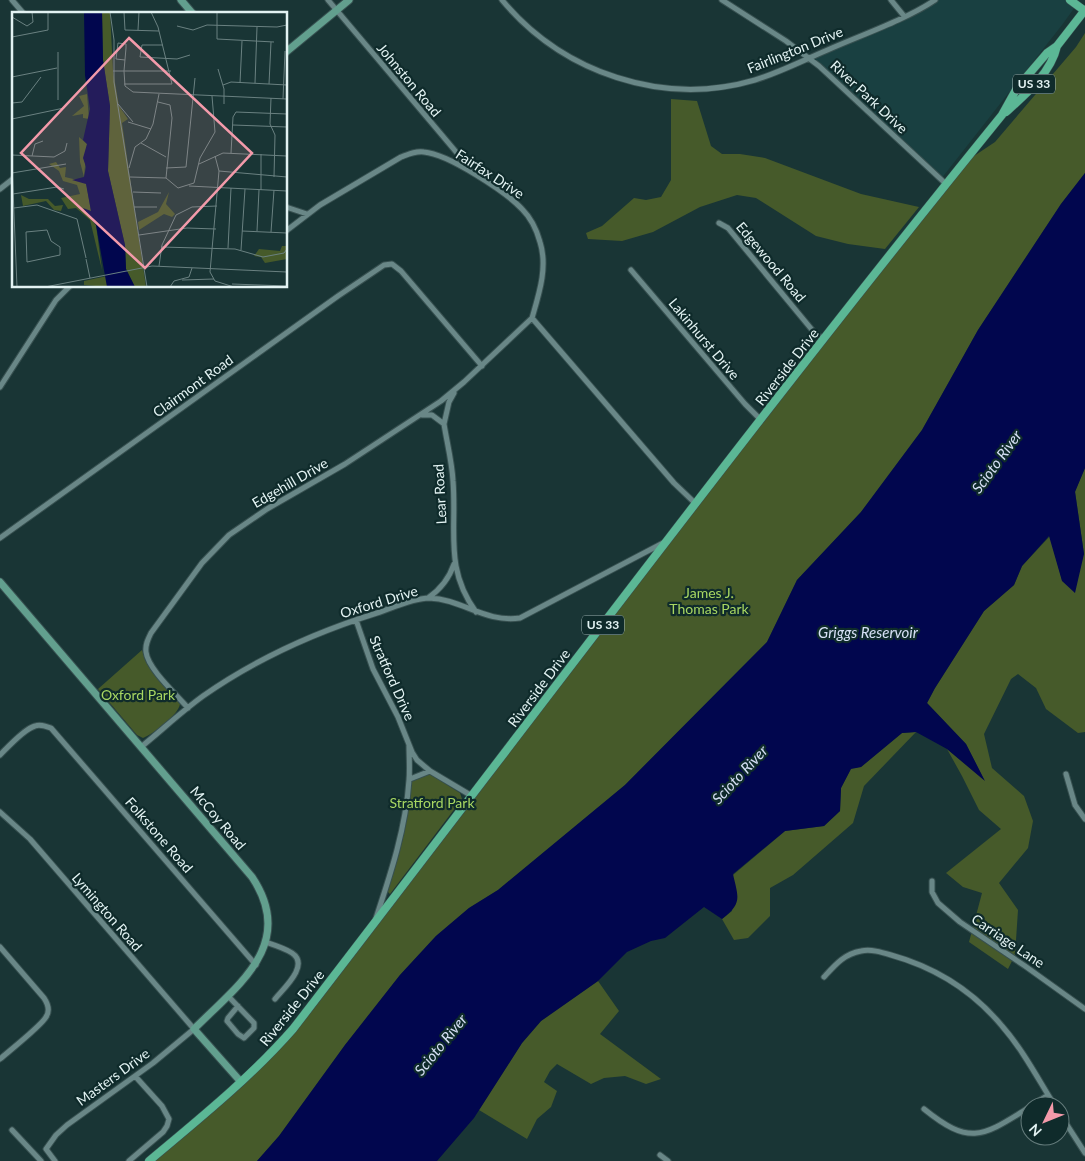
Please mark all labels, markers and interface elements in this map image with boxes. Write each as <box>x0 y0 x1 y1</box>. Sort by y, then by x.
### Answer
inset map <box>12 12 288 288</box>
street label: Fairlington Drive <box>744 23 845 76</box>
street label: Johnston Road <box>374 39 445 120</box>
street label: River Park Drive <box>827 57 911 137</box>
road number: US 33 <box>1013 74 1055 94</box>
street label: Fairfax Drive <box>453 145 528 202</box>
street label: Edgewood Road <box>733 218 810 305</box>
street label: Lakinhurst Drive <box>665 294 743 383</box>
street label: Riverside Drive <box>751 325 822 409</box>
street label: Clairmont Road <box>149 351 236 420</box>
water label: Scioto River <box>967 426 1026 496</box>
street label: Edgehill Drive <box>249 454 331 511</box>
street label: Lear Road <box>429 463 450 525</box>
street label: Oxford Drive <box>338 582 420 621</box>
park label: James J. Thomas Park <box>669 584 750 617</box>
road number: US 33 <box>582 616 624 634</box>
water label: Griggs Reservoir <box>818 623 919 641</box>
street label: Stratford Drive <box>366 633 419 723</box>
street label: Riverside Drive <box>504 645 573 730</box>
park label: Oxford Park <box>101 686 176 703</box>
water label: Scioto River <box>708 741 771 807</box>
street label: McCoy Road <box>187 782 250 853</box>
street label: Folkstone Road <box>122 793 197 876</box>
park label: Stratford Park <box>389 794 475 811</box>
street label: Lymington Road <box>69 869 146 954</box>
street label: Carriage Lane <box>969 910 1048 971</box>
street label: Riverside Drive <box>256 966 328 1049</box>
water label: Scioto River <box>410 1010 471 1079</box>
street label: Masters Drive <box>73 1044 153 1109</box>
north arrow <box>1020 1096 1070 1146</box>
text: N <box>1025 1120 1045 1140</box>

